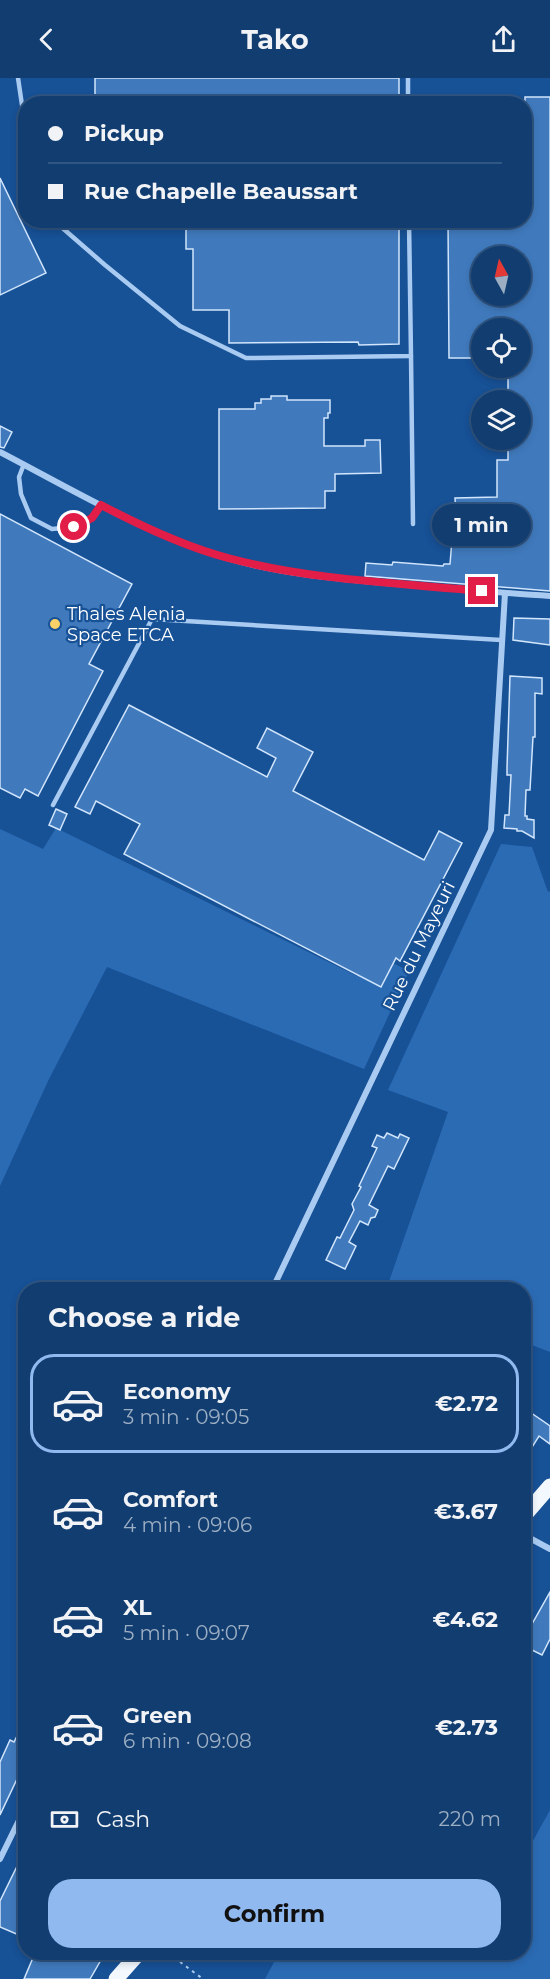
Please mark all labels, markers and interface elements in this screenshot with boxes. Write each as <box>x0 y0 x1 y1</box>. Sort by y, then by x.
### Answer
icon: back <box>30 23 63 56</box>
text: Tako <box>241 23 309 56</box>
icon: share <box>487 23 520 56</box>
text: Pickup <box>84 120 164 147</box>
text: Rue Chapelle Beaussart <box>84 178 358 205</box>
north arrow <box>471 246 531 306</box>
map controls <box>471 246 531 450</box>
button: locate <box>471 318 531 378</box>
button: layers <box>471 390 531 450</box>
callout: 1 min <box>432 504 532 546</box>
route start <box>60 513 87 540</box>
text: 1 min <box>454 513 509 537</box>
route end <box>468 577 495 604</box>
place label: Thales Alenia Space ETCA <box>67 603 186 646</box>
marker: Thales Alenia Space ETCA <box>48 617 62 631</box>
street label: Rue du Mayeuri <box>378 878 460 1014</box>
text: Choose a ride <box>48 1301 240 1334</box>
icon: car <box>51 1377 105 1431</box>
text: Economy <box>123 1378 231 1405</box>
text: €2.72 <box>435 1390 498 1417</box>
text: 3 min · 09:05 <box>123 1405 249 1429</box>
icon: car <box>51 1485 105 1539</box>
text: Comfort <box>123 1486 218 1513</box>
text: €3.67 <box>434 1498 498 1525</box>
text: 4 min · 09:06 <box>123 1513 252 1537</box>
icon: car <box>51 1593 105 1647</box>
text: XL <box>123 1594 152 1621</box>
text: €4.62 <box>432 1606 498 1633</box>
text: 5 min · 09:07 <box>123 1621 250 1645</box>
icon: car <box>51 1701 105 1755</box>
text: Green <box>123 1702 192 1729</box>
text: €2.73 <box>435 1714 498 1741</box>
text: 6 min · 09:08 <box>123 1729 252 1753</box>
icon: cash <box>48 1803 81 1836</box>
text: Cash <box>96 1806 150 1833</box>
text: 220 m <box>439 1807 501 1831</box>
button: Confirm <box>48 1879 501 1948</box>

